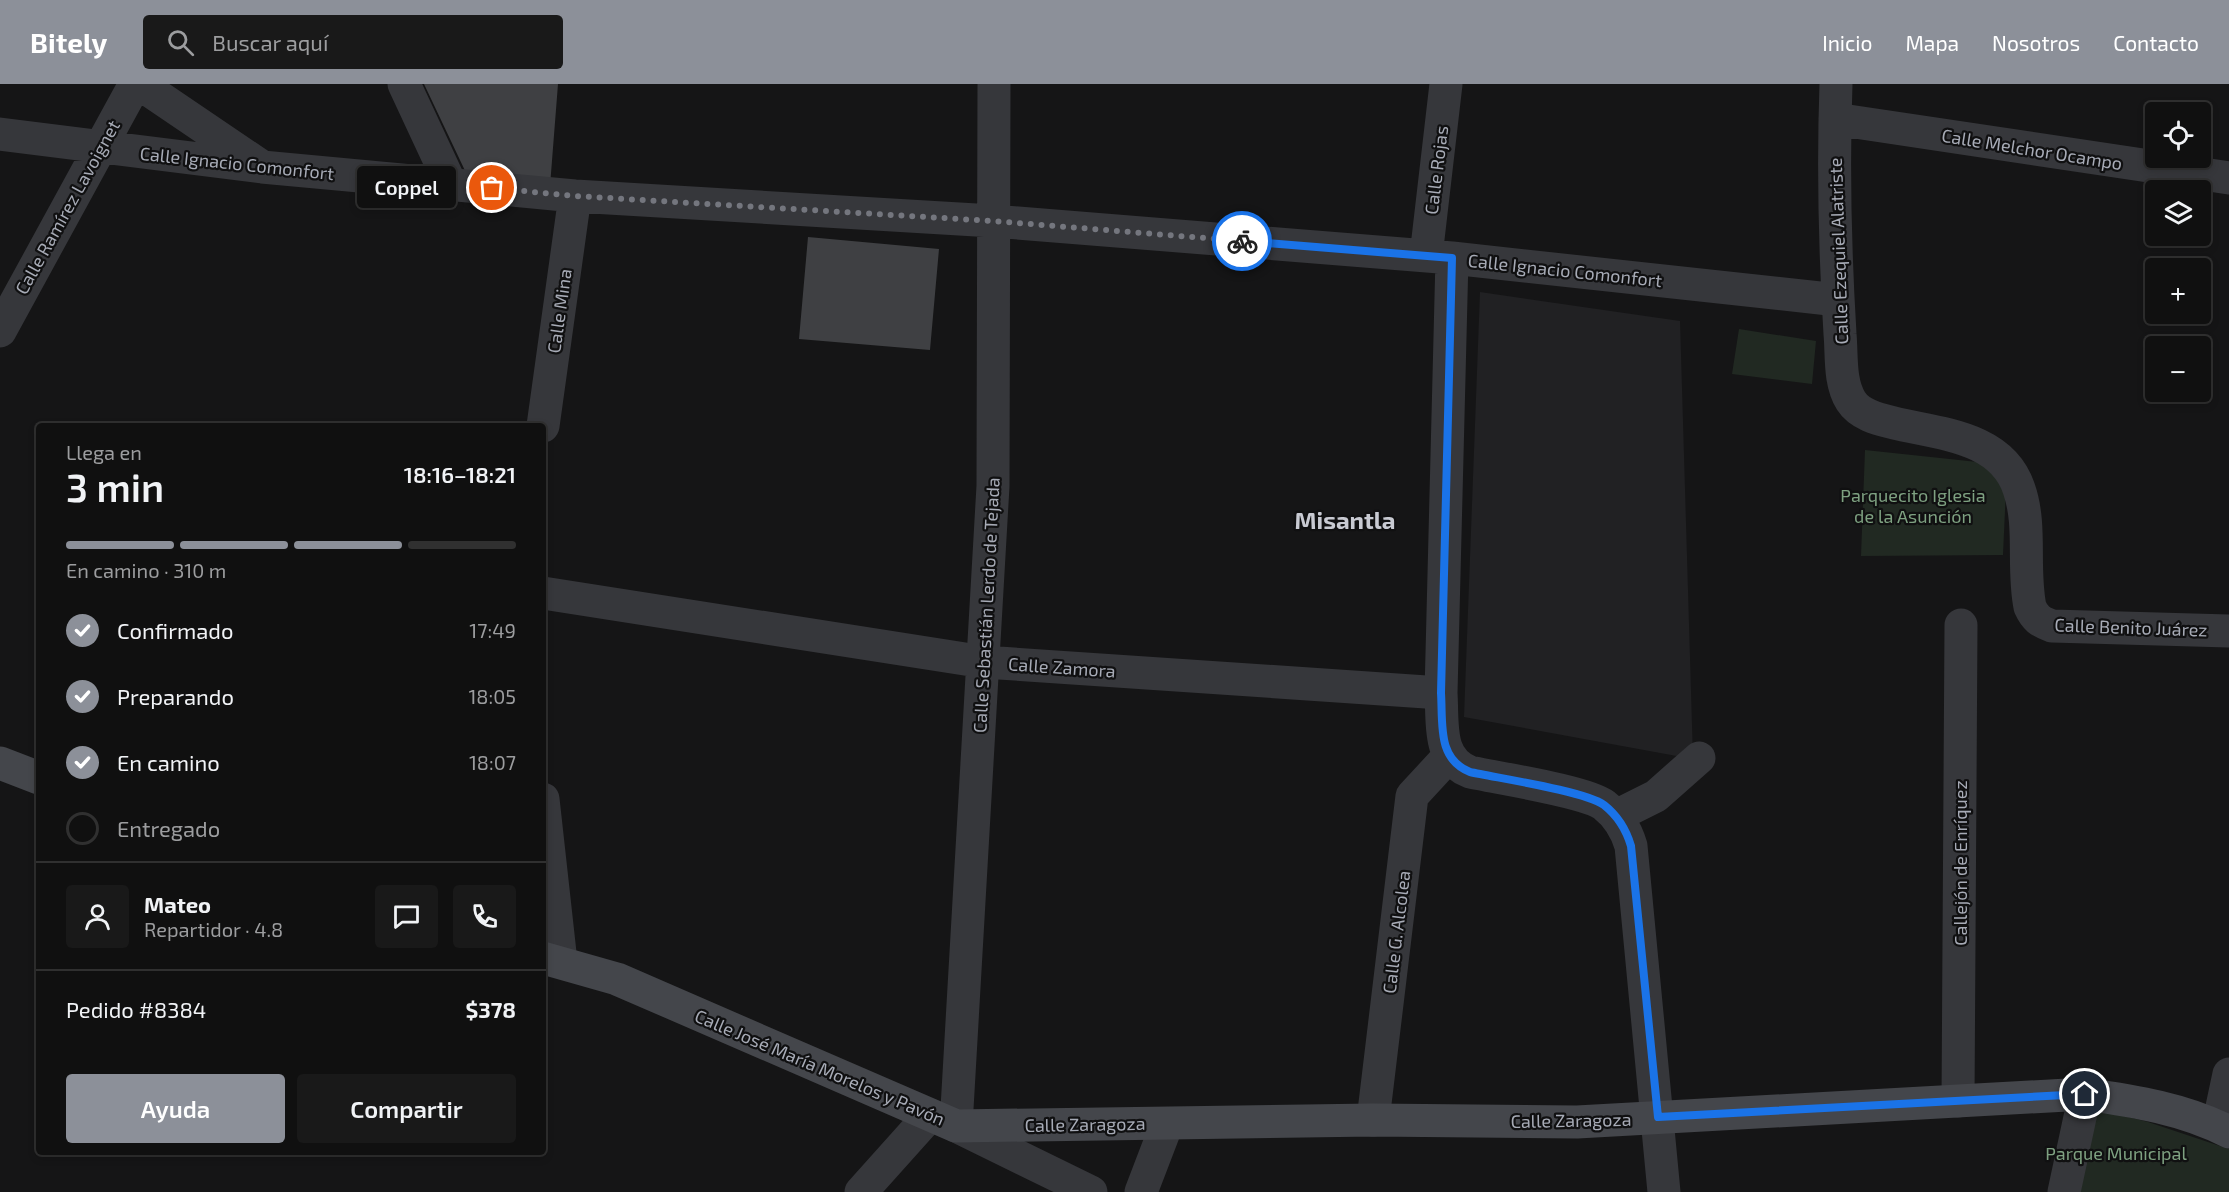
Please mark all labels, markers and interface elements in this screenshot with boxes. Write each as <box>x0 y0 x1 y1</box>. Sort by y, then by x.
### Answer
search box <box>143 15 563 69</box>
text: Bitely <box>30 25 107 59</box>
icon: search <box>164 26 197 59</box>
text: Buscar aquí <box>212 29 328 55</box>
text: Inicio <box>1822 30 1872 55</box>
text: Mapa <box>1905 30 1959 55</box>
text: Nosotros <box>1992 30 2080 55</box>
text: Contacto <box>2113 30 2199 55</box>
map controls <box>2145 102 2211 402</box>
button: locate <box>2145 102 2211 168</box>
street label: Calle Ramírez Lavoignet <box>10 116 124 298</box>
street label: Calle Rojas <box>1420 124 1452 216</box>
street label: Calle Melchor Ocampo <box>1940 124 2124 174</box>
street label: Calle Ignacio Comonfort <box>139 142 335 184</box>
street label: Calle Ezequiel Alatriste <box>1824 157 1852 345</box>
pin <box>466 162 517 213</box>
callout: Coppel <box>357 167 456 209</box>
icon: bag <box>475 171 508 204</box>
text: Coppel <box>374 175 439 199</box>
button: layers <box>2145 180 2211 246</box>
courier <box>1212 211 1272 271</box>
icon: bike <box>1226 225 1259 258</box>
street label: Calle Ignacio Comonfort <box>1467 249 1663 291</box>
button: + <box>2145 258 2211 324</box>
street label: Calle Mina <box>542 267 576 355</box>
button: − <box>2145 336 2211 402</box>
text: Llega en <box>66 440 142 464</box>
text: 18:16–18:21 <box>404 461 516 487</box>
text: 3 min <box>66 463 164 510</box>
street label: Calle Sebastián Lerdo de Tejada <box>968 477 1004 733</box>
park label: Parquecito Iglesia de la Asunción <box>1840 484 1986 527</box>
district label: Misantla <box>1295 505 1395 534</box>
text: En camino · 310 m <box>66 558 226 582</box>
street label: Calle Benito Juárez <box>2054 613 2208 641</box>
icon: check <box>66 614 99 647</box>
text: Confirmado <box>117 617 233 643</box>
text: 17:49 <box>469 618 516 642</box>
street label: Calle Zamora <box>1008 652 1116 682</box>
icon: check <box>66 680 99 713</box>
text: Preparando <box>117 683 234 709</box>
text: 18:05 <box>468 684 516 708</box>
icon: check <box>66 746 99 779</box>
text: En camino <box>117 749 220 775</box>
text: 18:07 <box>469 750 516 774</box>
street label: Callejón de Enríquez <box>1949 780 1971 946</box>
text: Entregado <box>117 815 220 841</box>
street label: Calle G. Alcolea <box>1378 869 1414 995</box>
button: person <box>66 885 129 948</box>
button: chat <box>375 885 438 948</box>
button: phone <box>453 885 516 948</box>
text: Mateo <box>144 891 211 917</box>
text: Repartidor · 4.8 <box>144 917 283 941</box>
text: Pedido #8384 <box>66 996 206 1022</box>
text: $378 <box>465 996 516 1022</box>
street label: Calle José María Morelos y Pavón <box>692 1004 948 1130</box>
pin <box>2059 1068 2110 1119</box>
button: Ayuda <box>66 1074 285 1143</box>
button: Compartir <box>297 1074 516 1143</box>
icon: home <box>2068 1077 2101 1110</box>
street label: Calle Zaragoza <box>1510 1108 1632 1132</box>
street label: Calle Zaragoza <box>1024 1112 1146 1136</box>
park label: Parque Municipal <box>2045 1142 2187 1164</box>

